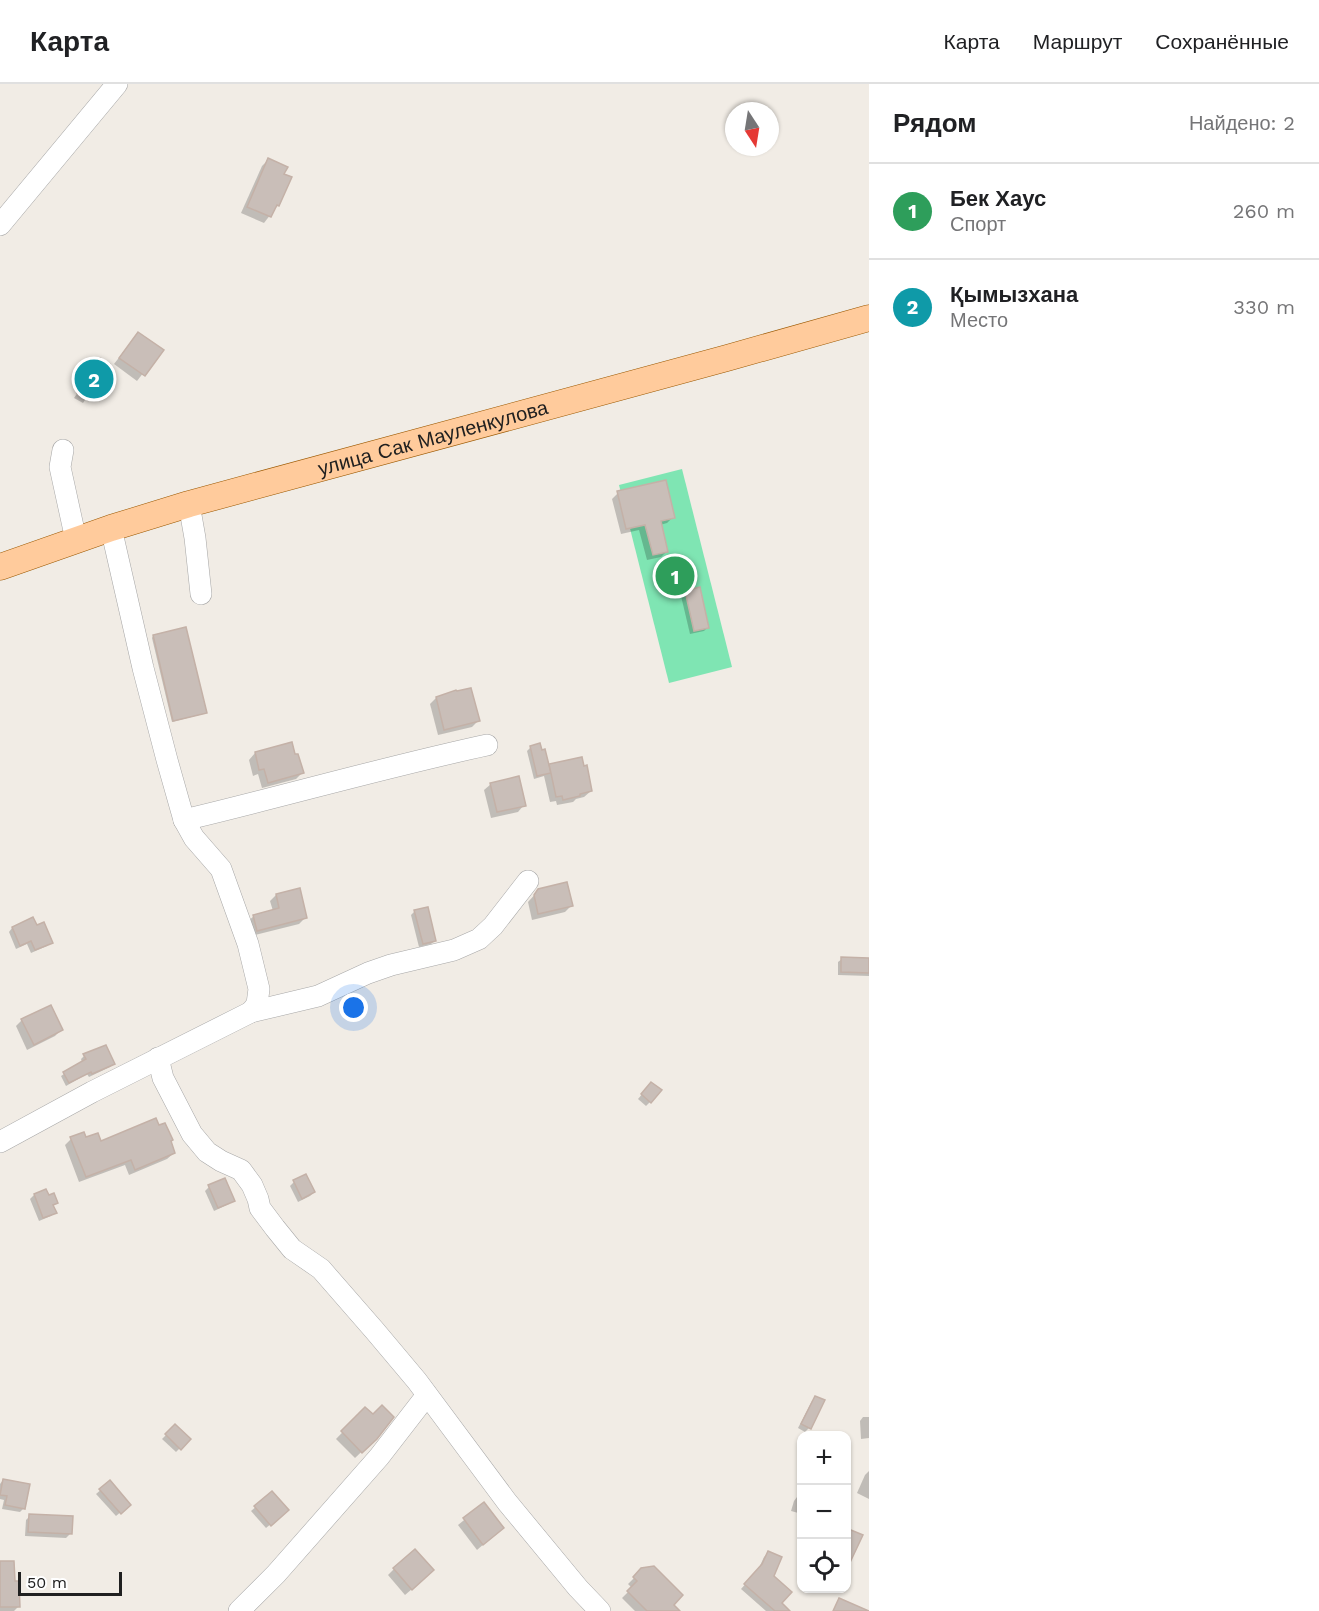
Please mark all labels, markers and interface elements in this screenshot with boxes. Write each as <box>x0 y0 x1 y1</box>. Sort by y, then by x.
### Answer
text: Карта <box>30 25 109 58</box>
text: Карта <box>944 29 1000 54</box>
text: Маршрут <box>1033 29 1122 54</box>
text: Сохранённые <box>1155 29 1289 54</box>
north arrow <box>725 102 779 156</box>
text: Рядом <box>893 108 976 138</box>
text: Найдено: 2 <box>1189 111 1295 135</box>
text: Бек Хаус <box>950 186 1046 211</box>
text: 1 <box>908 199 917 223</box>
text: 260 m <box>1233 199 1295 223</box>
text: Спорт <box>950 212 1006 236</box>
text: Қымызхана <box>950 282 1078 307</box>
text: 2 <box>907 295 918 319</box>
text: 330 m <box>1233 295 1295 319</box>
text: Место <box>950 308 1008 332</box>
pin: 2 <box>74 356 113 402</box>
street label: улица Сак Мауленкулова <box>315 395 552 480</box>
pin: 1 <box>656 554 694 598</box>
your location <box>339 993 368 1022</box>
map controls <box>797 1431 851 1593</box>
button: + <box>797 1431 851 1485</box>
button: − <box>797 1485 851 1539</box>
button: locate <box>797 1539 851 1593</box>
scale bar <box>18 1569 122 1596</box>
text: 50 m <box>27 1573 67 1592</box>

